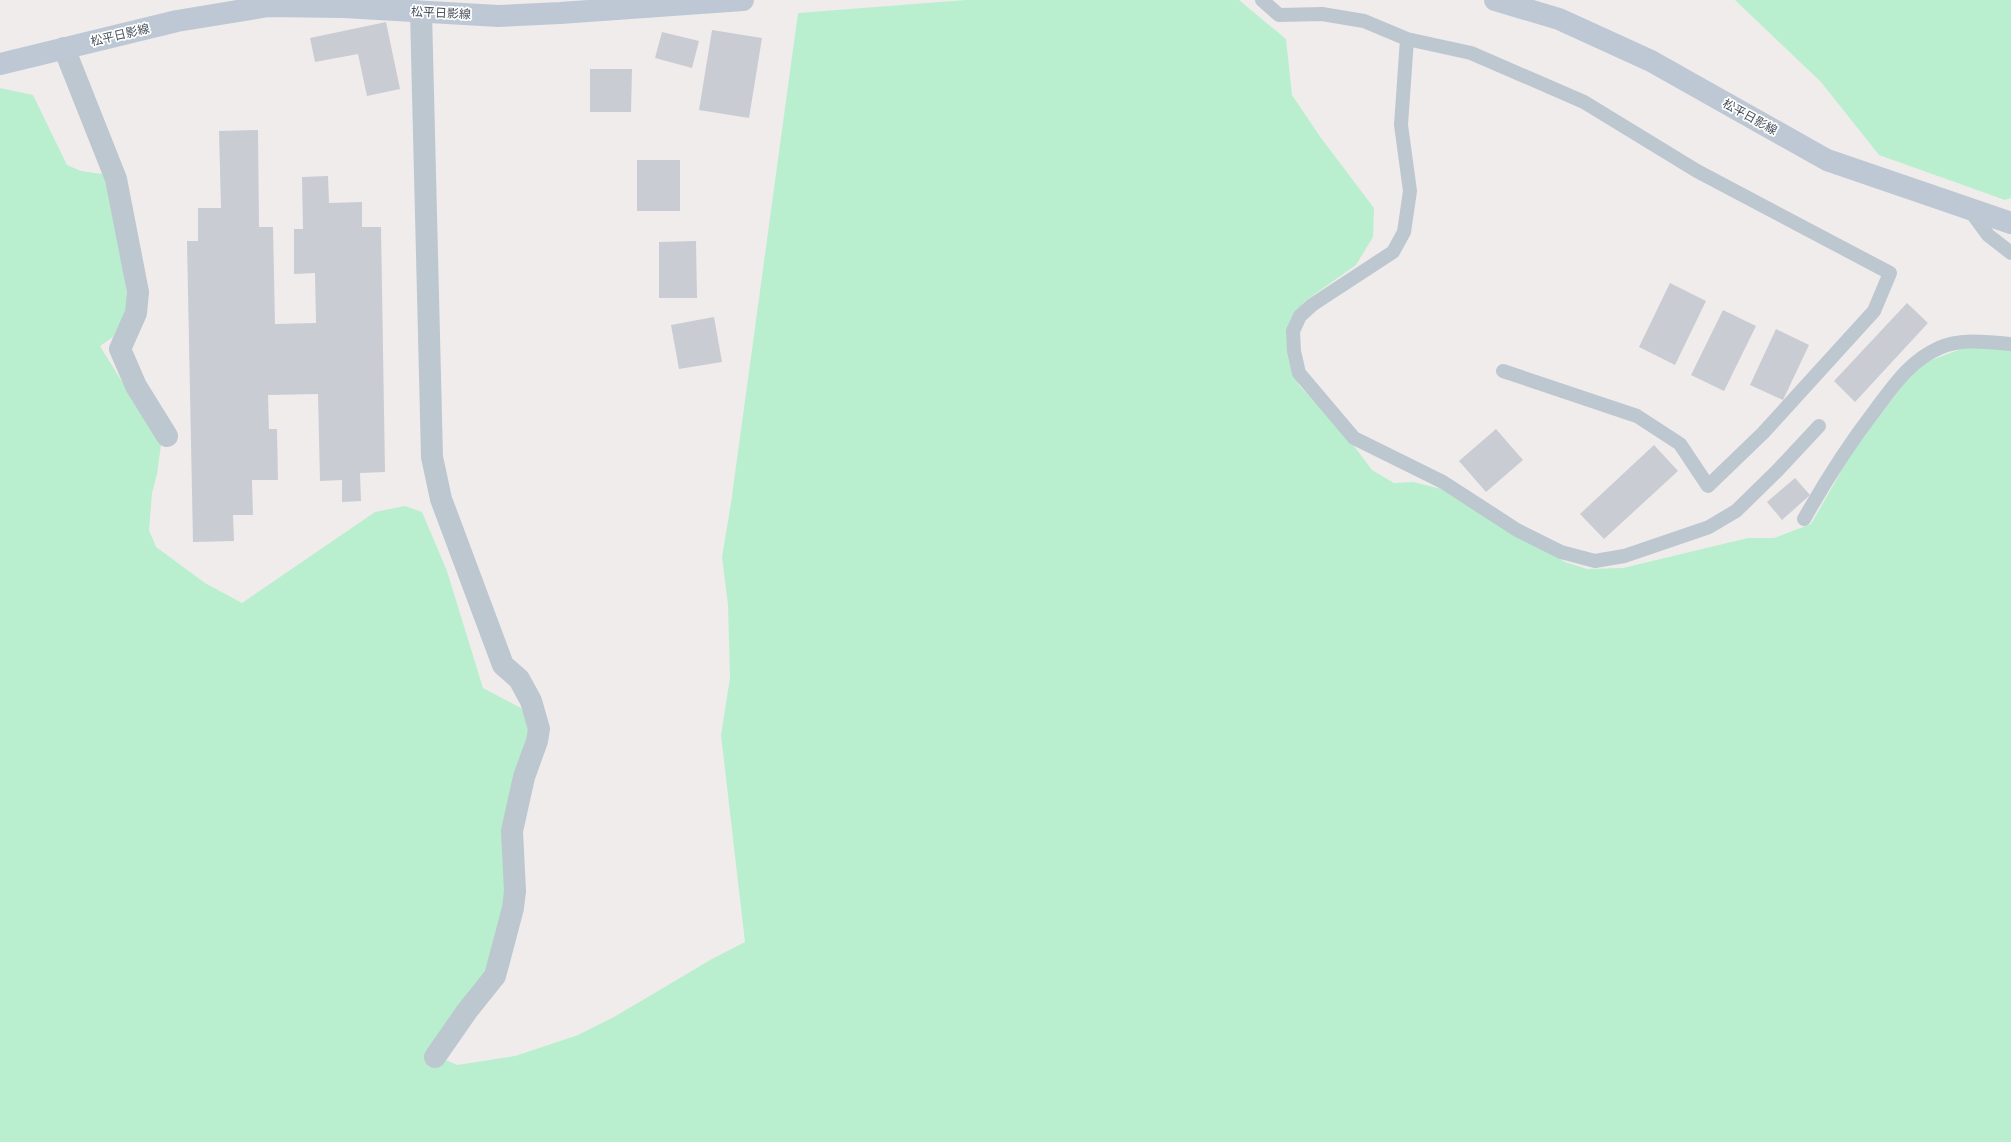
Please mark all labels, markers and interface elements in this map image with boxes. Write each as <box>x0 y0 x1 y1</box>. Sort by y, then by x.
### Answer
street label: 松平日影線 <box>411 4 471 21</box>
street label: 松平日影線 <box>89 21 151 48</box>
street label: 松平日影線 <box>1721 96 1780 137</box>

